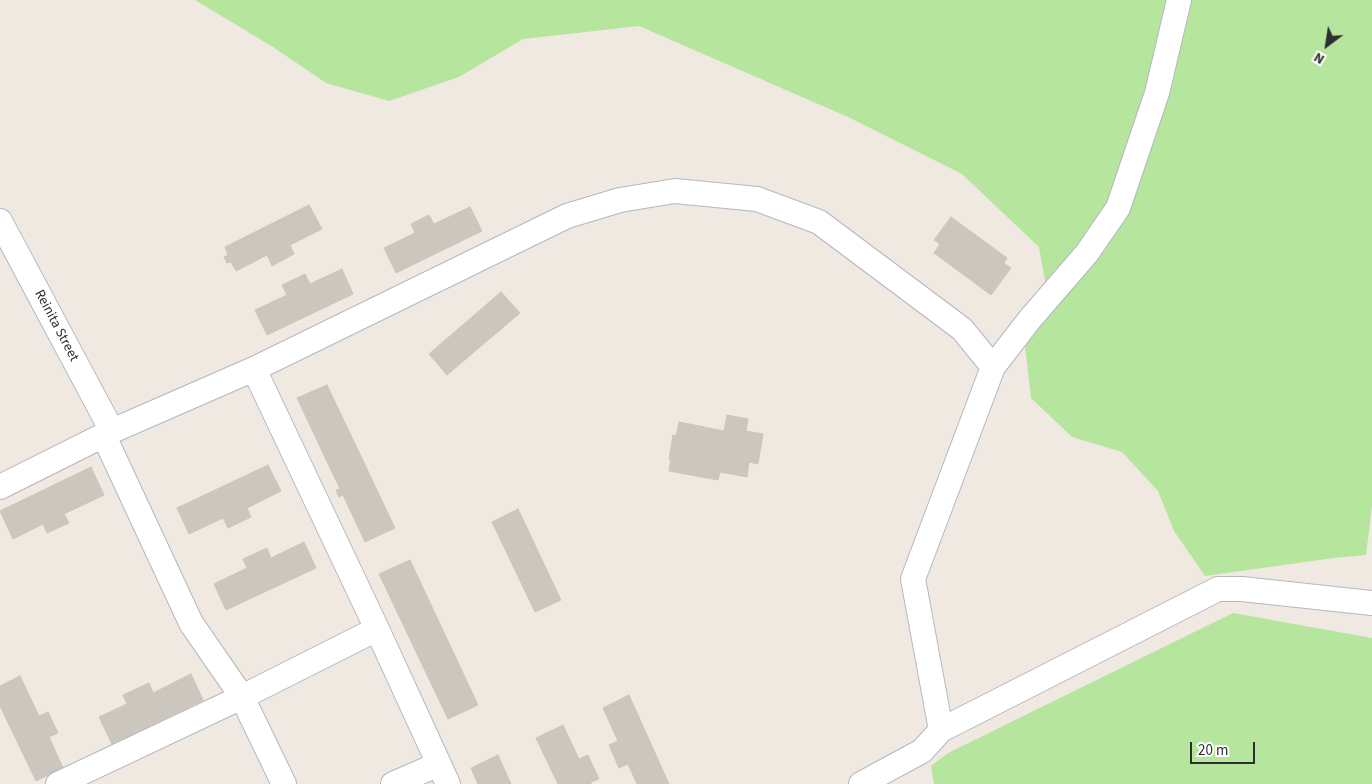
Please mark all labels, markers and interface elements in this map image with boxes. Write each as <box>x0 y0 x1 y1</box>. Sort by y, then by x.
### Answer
north arrow <box>1302 20 1352 70</box>
text: N <box>1310 47 1328 69</box>
street label: Reinita Street <box>30 287 82 365</box>
scale bar <box>1192 732 1257 764</box>
text: 20 m <box>1198 740 1228 761</box>

